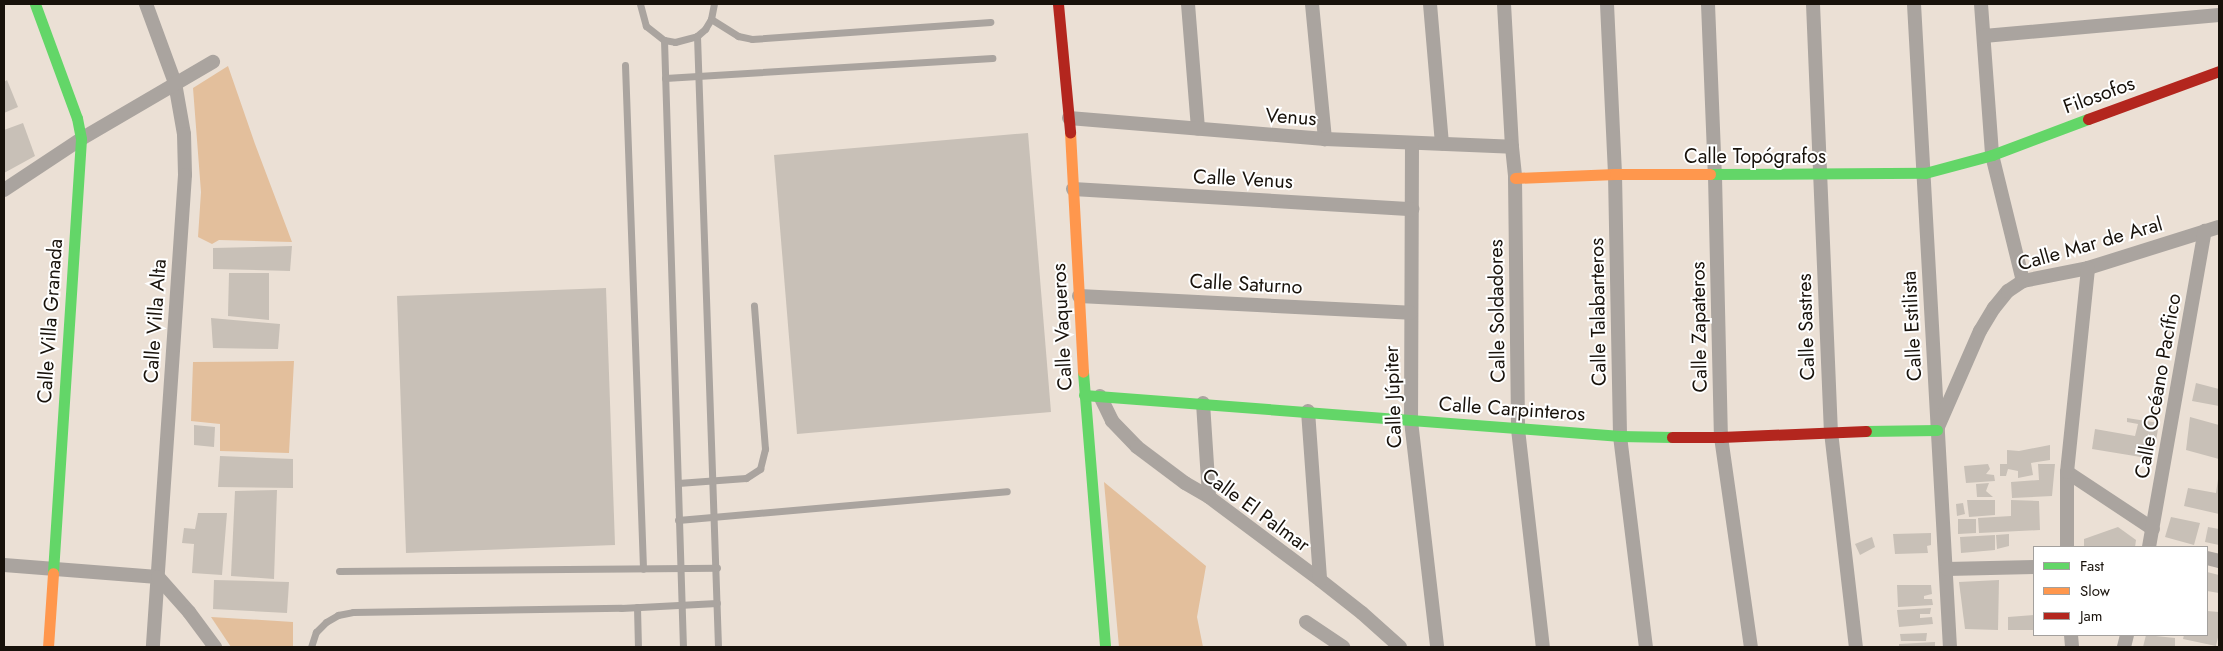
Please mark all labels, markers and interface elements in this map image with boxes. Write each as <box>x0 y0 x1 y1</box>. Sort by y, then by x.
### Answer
street label: Filosofos <box>2060 71 2138 119</box>
street label: Venus <box>1265 103 1317 131</box>
street label: Calle Topógrafos <box>1684 144 1826 168</box>
street label: Calle Venus <box>1193 164 1293 194</box>
street label: Calle Mar de Aral <box>2015 212 2165 276</box>
street label: Calle Villa Granada <box>32 238 68 404</box>
street label: Calle Talabarteros <box>1585 238 1611 386</box>
street label: Calle Soldadores <box>1484 239 1510 383</box>
street label: Calle Villa Alta <box>139 258 171 384</box>
street label: Calle Zapateros <box>1686 261 1712 393</box>
street label: Calle Vaqueros <box>1047 263 1077 391</box>
street label: Calle Saturno <box>1189 269 1303 299</box>
street label: Calle Estilista <box>1897 270 1927 382</box>
street label: Calle Sastres <box>1792 273 1820 381</box>
street label: Calle Océano Pacífico <box>2130 292 2186 480</box>
street label: Calle Júpiter <box>1379 345 1407 449</box>
street label: Calle Carpinteros <box>1438 392 1586 426</box>
street label: Calle El Palmar <box>1198 463 1314 557</box>
legend <box>2033 546 2208 636</box>
text: Fast <box>2080 555 2104 577</box>
text: Slow <box>2080 580 2110 602</box>
text: Jam <box>2080 605 2103 627</box>

